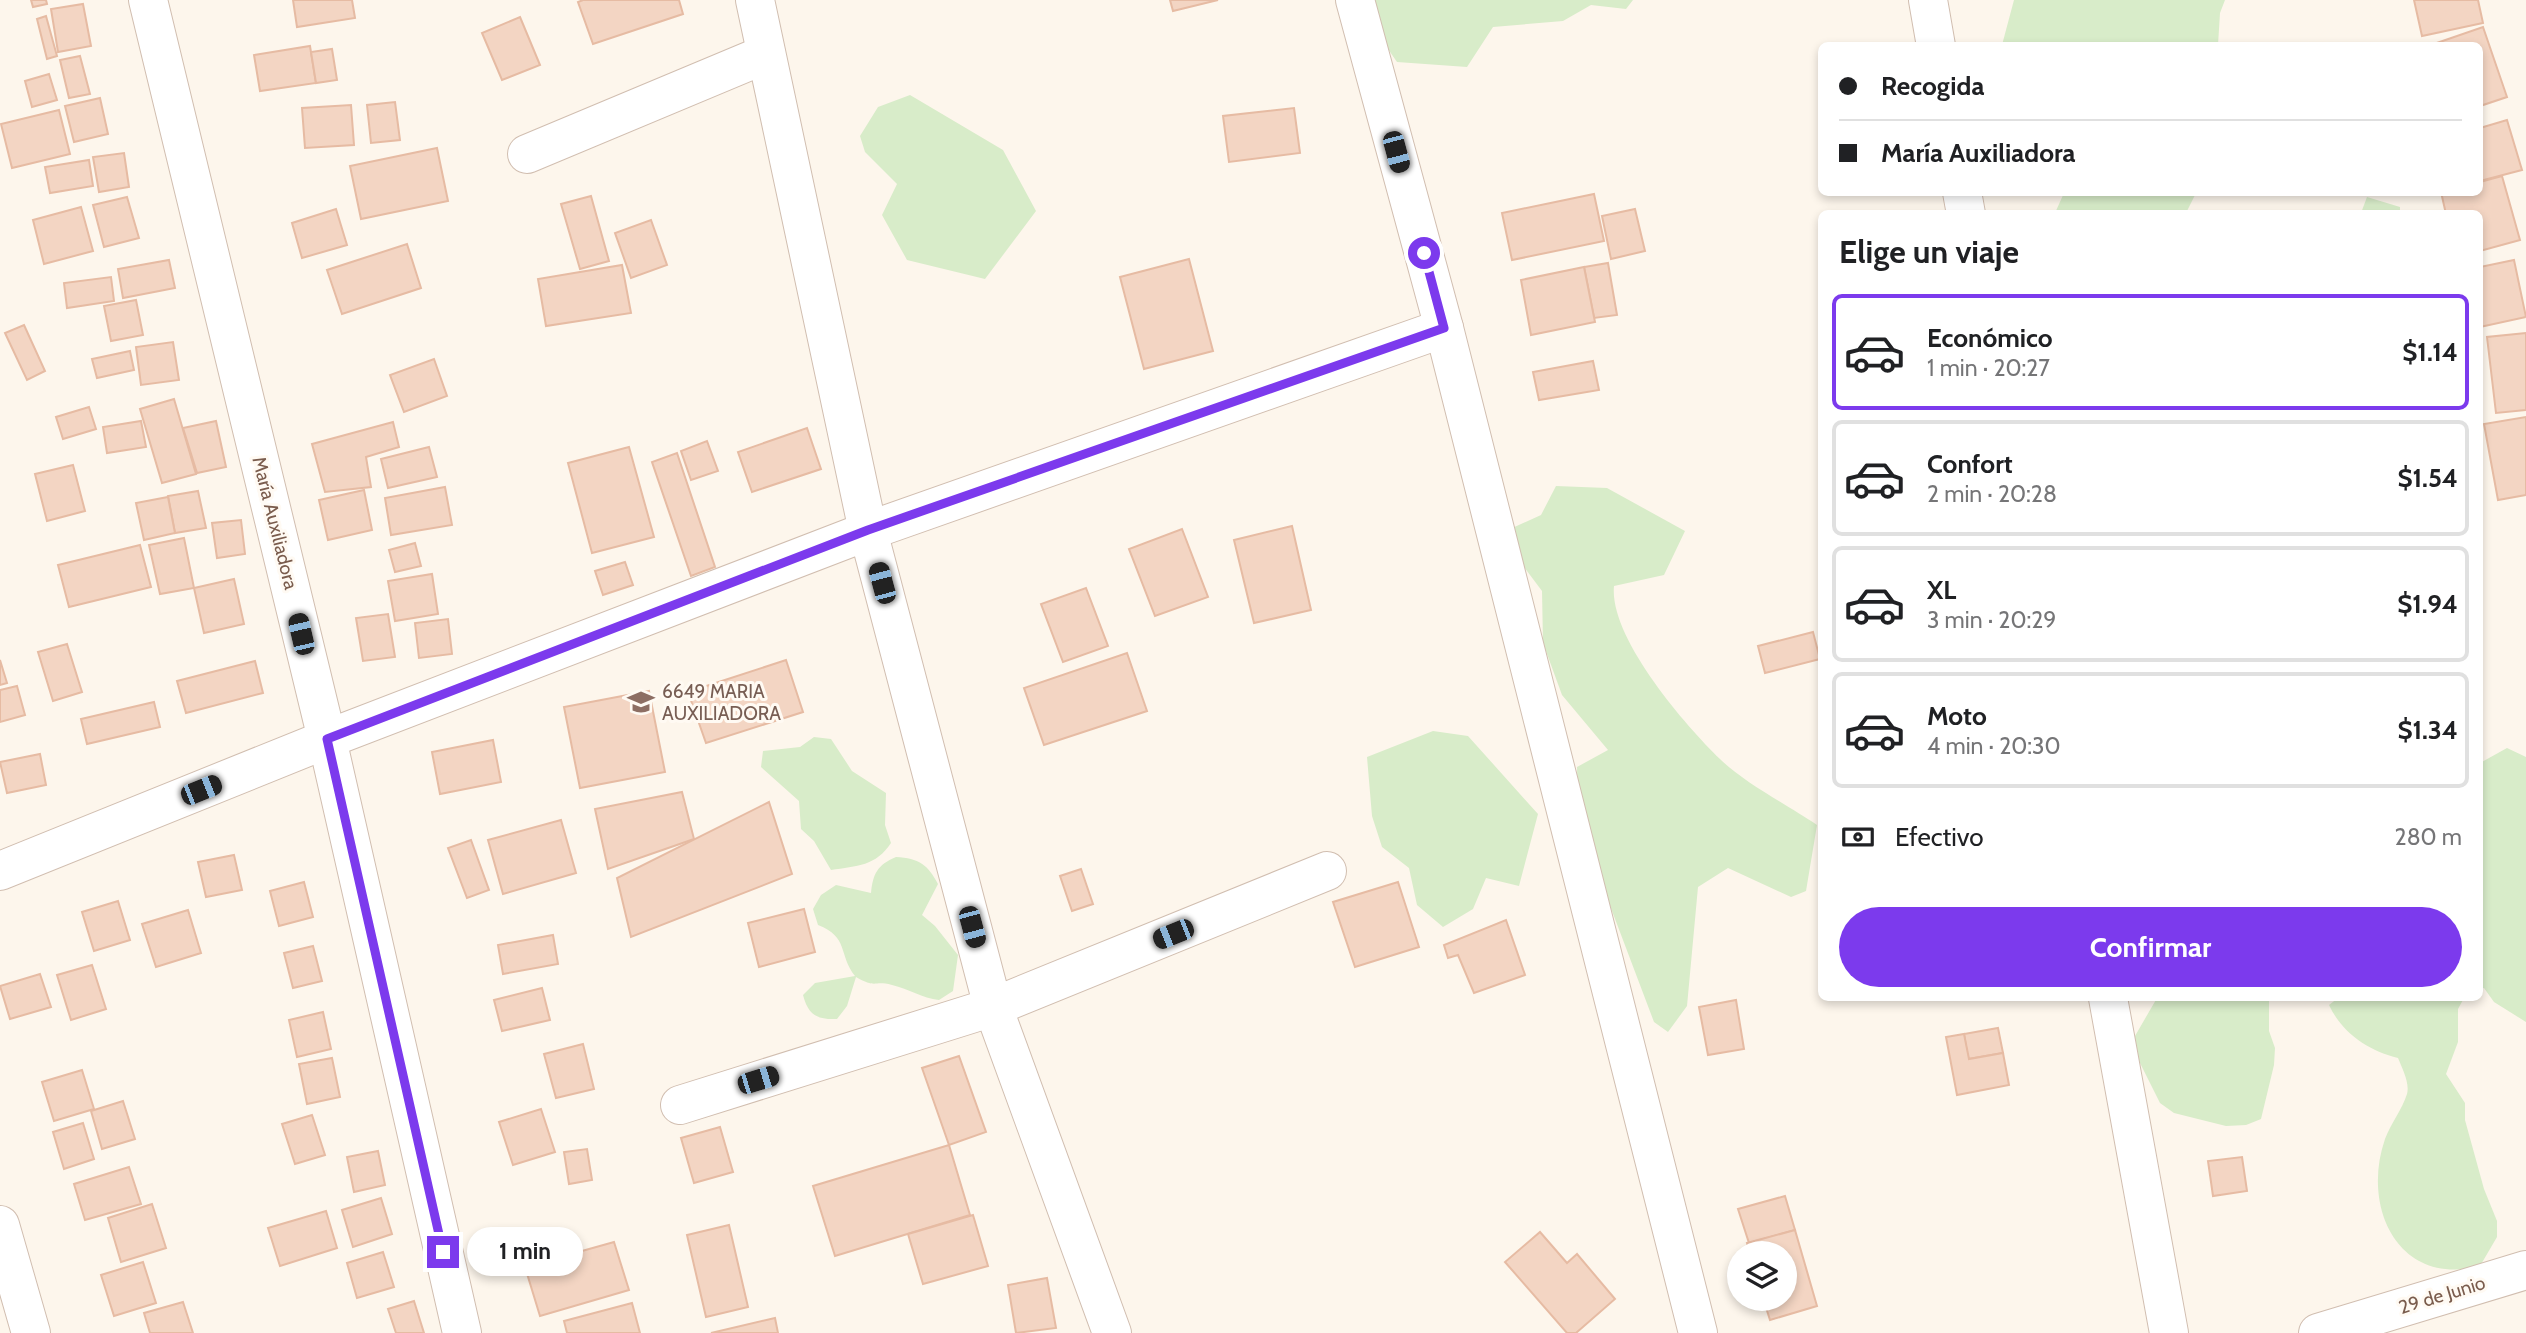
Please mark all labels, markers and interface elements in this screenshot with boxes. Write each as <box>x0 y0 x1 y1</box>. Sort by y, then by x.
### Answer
text: Recogida <box>1881 70 1984 102</box>
car <box>1381 129 1412 175</box>
text: María Auxiliadora <box>1881 137 2075 169</box>
text: Elige un viaje <box>1839 232 2019 271</box>
route start <box>1408 237 1440 269</box>
icon: car <box>1843 321 1906 384</box>
text: Económico <box>1927 322 2053 354</box>
text: $1.14 <box>2402 336 2458 368</box>
text: 1 min · 20:27 <box>1927 354 2050 382</box>
icon: car <box>1843 447 1906 510</box>
text: Confort <box>1927 448 2013 480</box>
street label: María Auxiliadora <box>247 454 303 592</box>
text: $1.54 <box>2397 462 2458 494</box>
text: 2 min · 20:28 <box>1927 480 2057 508</box>
car <box>867 560 898 606</box>
icon: car <box>1843 573 1906 636</box>
text: XL <box>1927 574 1956 606</box>
text: $1.94 <box>2397 588 2458 620</box>
text: 3 min · 20:29 <box>1927 606 2056 634</box>
car <box>287 611 316 657</box>
place label: 6649 MARIA AUXILIADORA <box>662 680 781 725</box>
school or university icon: 6649 MARIA AUXILIADORA <box>626 687 656 717</box>
icon: car <box>1843 699 1906 762</box>
text: Moto <box>1927 700 1987 732</box>
text: $1.34 <box>2397 714 2458 746</box>
text: 4 min · 20:30 <box>1927 732 2061 760</box>
car <box>178 772 225 808</box>
icon: cash <box>1839 818 1877 856</box>
text: Efectivo <box>1895 821 1984 853</box>
text: 280 m <box>2395 823 2462 851</box>
car <box>957 904 988 950</box>
button: Confirmar <box>1839 907 2462 987</box>
car <box>1150 916 1197 952</box>
car <box>735 1064 782 1096</box>
callout: 1 min <box>467 1228 583 1276</box>
route end <box>427 1236 459 1268</box>
text: 1 min <box>499 1237 551 1265</box>
map controls <box>1727 1241 1797 1311</box>
button: layers <box>1727 1241 1797 1311</box>
street label: 29 de Junio <box>2396 1271 2488 1319</box>

